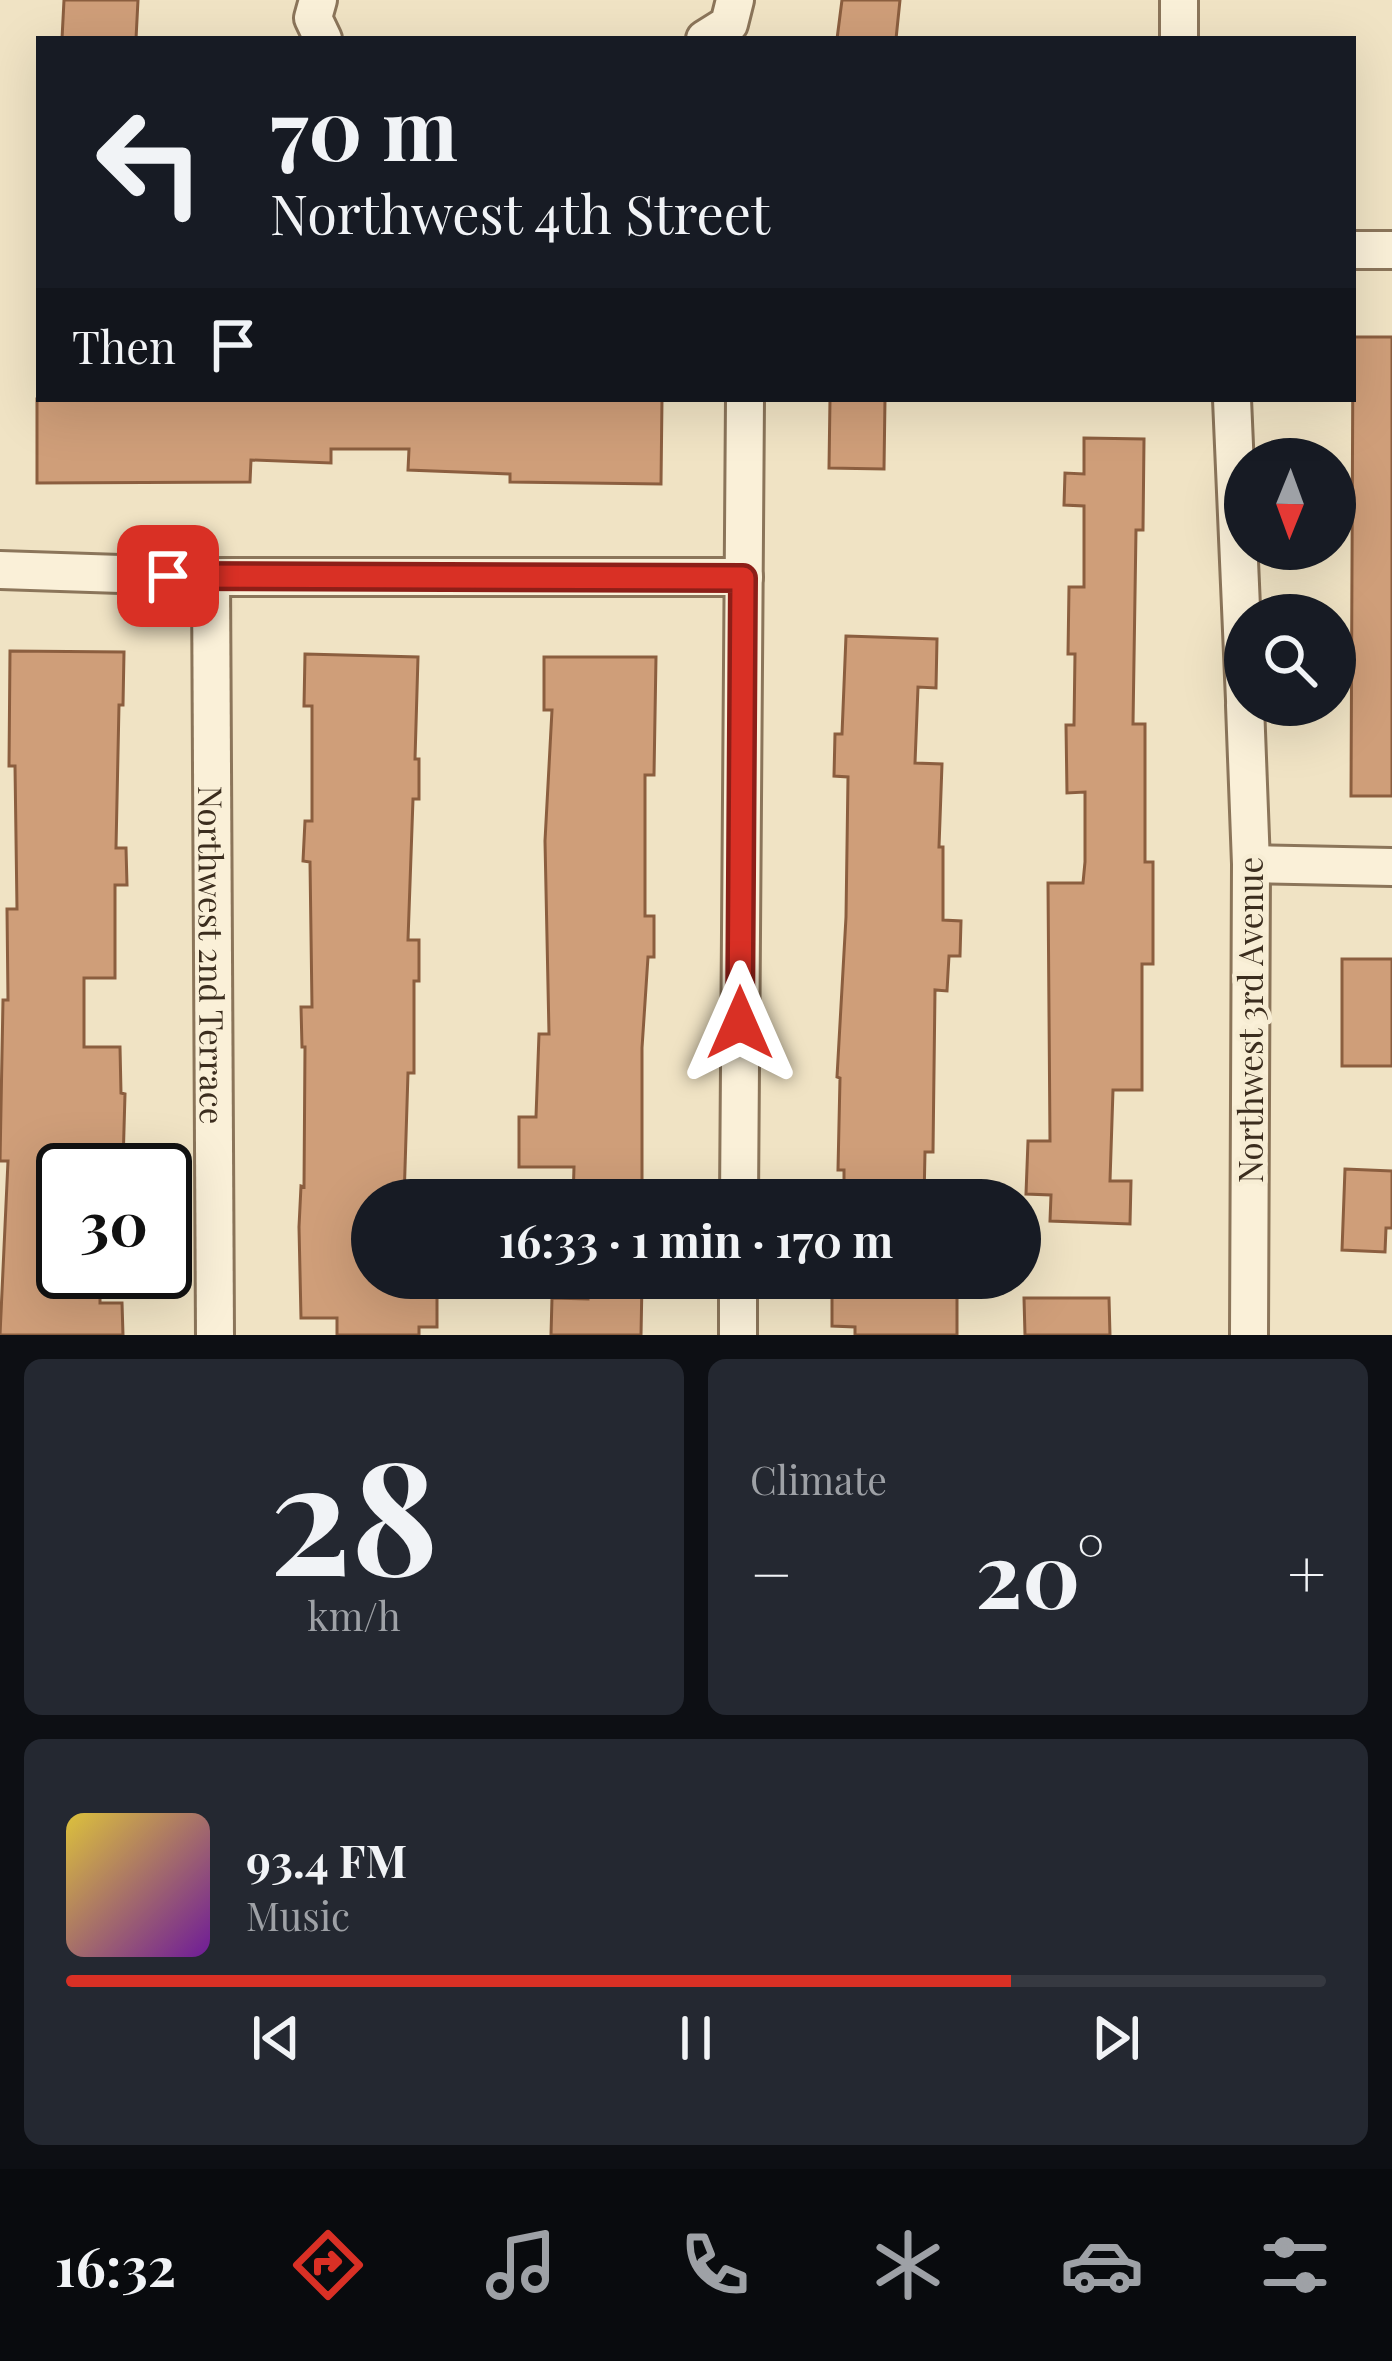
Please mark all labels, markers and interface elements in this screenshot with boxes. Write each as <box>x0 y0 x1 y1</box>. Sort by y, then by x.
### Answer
text: 70 m <box>270 70 458 182</box>
icon: left <box>72 84 228 240</box>
text: Northwest 4th Street <box>270 177 770 249</box>
icon: arrive <box>200 312 266 378</box>
text: Then <box>72 315 176 375</box>
north arrow <box>1224 438 1356 570</box>
map controls <box>1224 438 1356 726</box>
pin <box>117 525 219 627</box>
icon: arrive <box>135 543 201 609</box>
button: search <box>1224 594 1356 726</box>
street label: Northwest 2nd Terrace <box>190 786 236 1124</box>
street label: Northwest 3rd Avenue <box>1227 857 1271 1183</box>
position arrow <box>677 960 803 1086</box>
speed limit sign: 30 <box>36 1143 192 1299</box>
text: 16:33 · 1 min · 170 m <box>499 1209 893 1269</box>
text: 28 <box>269 1407 439 1615</box>
text: Climate <box>750 1453 887 1505</box>
text: 20° <box>975 1512 1105 1632</box>
text: − <box>750 1528 793 1616</box>
text: + <box>1287 1528 1326 1616</box>
text: km/h <box>307 1589 401 1641</box>
text: 93.4 FM <box>246 1829 407 1889</box>
text: Music <box>246 1889 350 1941</box>
icon: previous <box>243 2005 309 2071</box>
icon: pause <box>663 2005 729 2071</box>
icon: next <box>1083 2005 1149 2071</box>
icon: directions <box>286 2223 370 2307</box>
icon: music <box>479 2223 563 2307</box>
icon: phone <box>673 2223 757 2307</box>
icon: climate <box>866 2223 950 2307</box>
icon: car <box>1060 2223 1144 2307</box>
icon: filters <box>1253 2223 1337 2307</box>
text: 16:32 <box>55 2229 176 2301</box>

